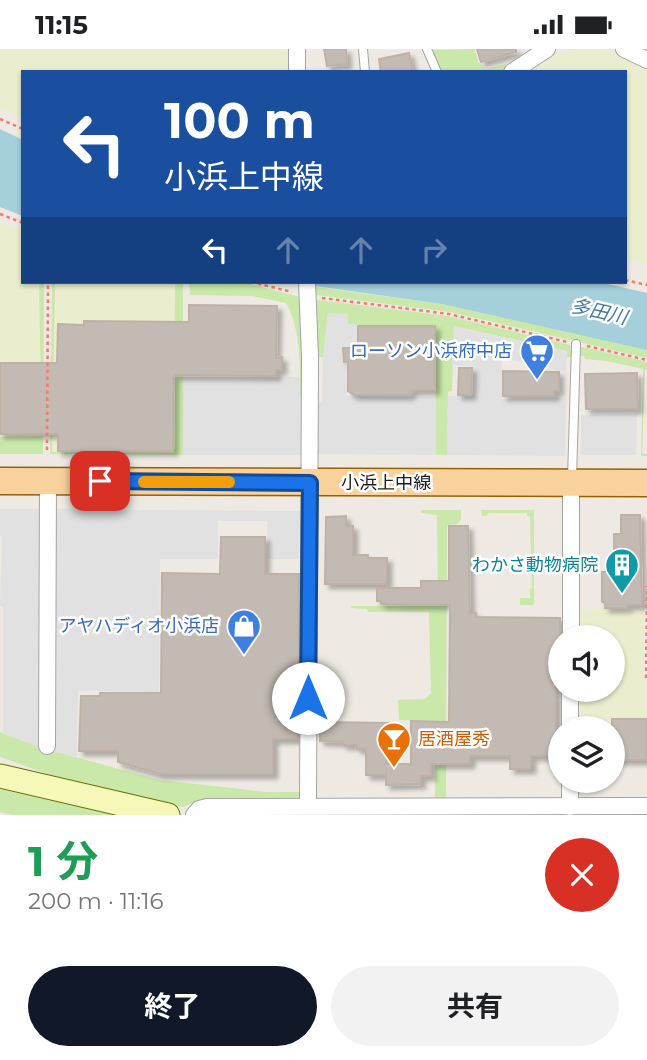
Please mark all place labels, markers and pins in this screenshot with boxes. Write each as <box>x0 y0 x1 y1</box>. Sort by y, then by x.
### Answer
supermarket icon: ローソン小浜府中店 <box>518 332 556 381</box>
place label: ローソン小浜府中店 <box>350 340 512 362</box>
pin <box>70 451 130 511</box>
building icon: わかさ動物病院 <box>603 546 641 595</box>
place label: わかさ動物病院 <box>472 554 598 576</box>
shop icon: アヤハディオ小浜店 <box>225 607 263 656</box>
place label: アヤハディオ小浜店 <box>59 615 219 637</box>
bar icon: 居酒屋秀 <box>375 720 413 769</box>
place label: 居酒屋秀 <box>418 728 490 750</box>

